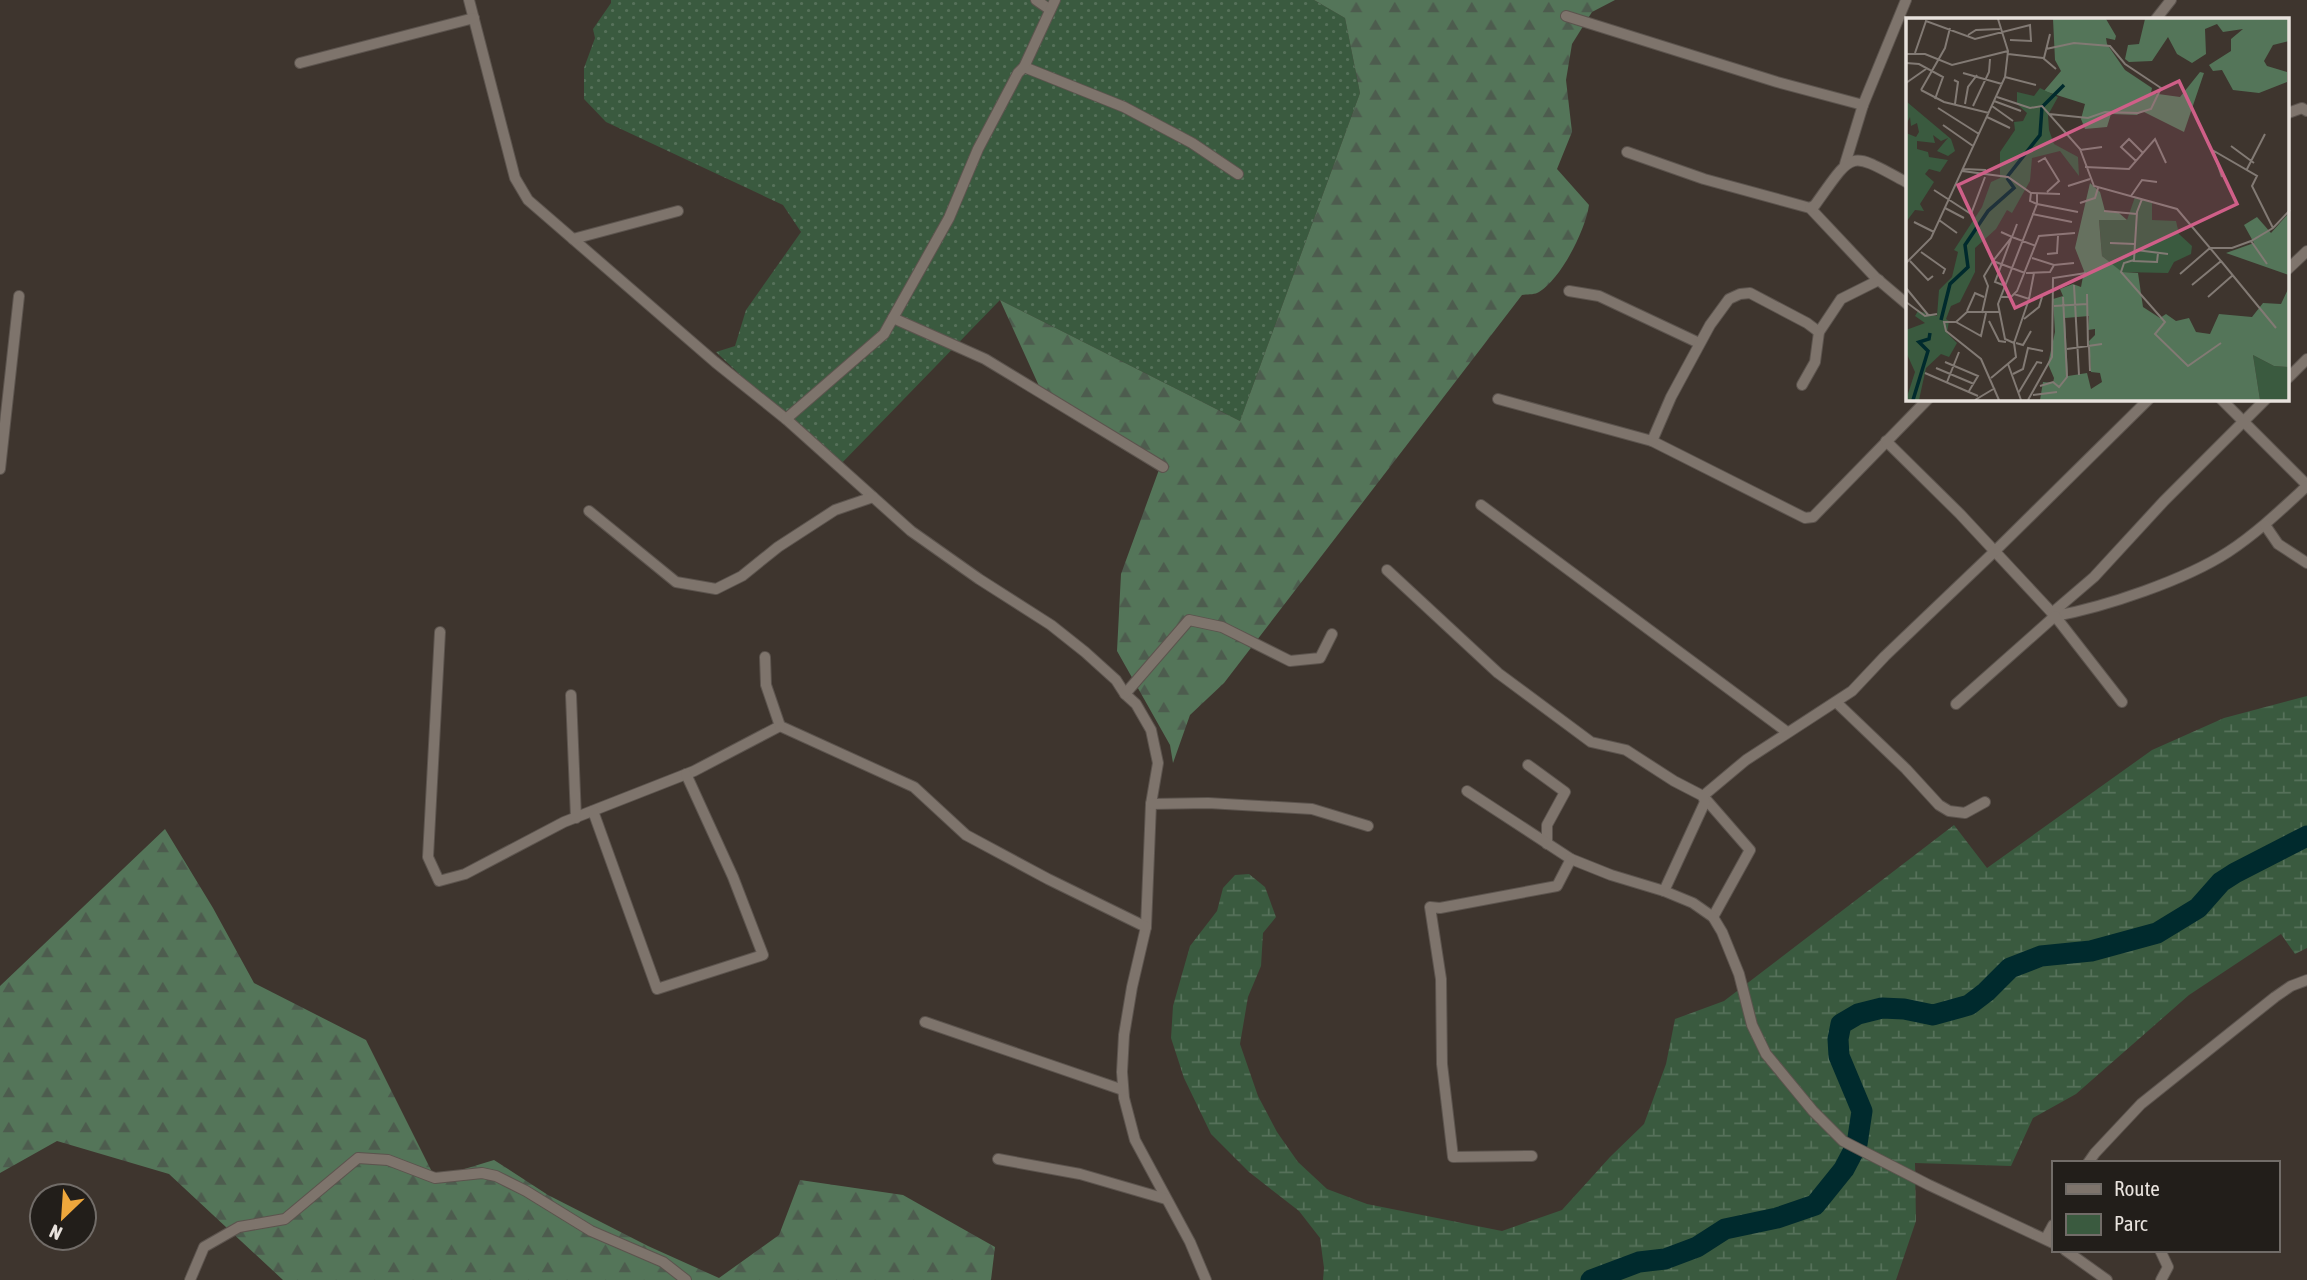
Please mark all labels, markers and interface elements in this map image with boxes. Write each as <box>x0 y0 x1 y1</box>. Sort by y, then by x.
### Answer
inset map <box>1906 18 2290 401</box>
legend <box>2052 1161 2279 1252</box>
text: Route <box>2114 1176 2160 1200</box>
north arrow <box>28 1182 98 1252</box>
text: Parc <box>2114 1211 2148 1235</box>
text: N <box>46 1220 66 1245</box>

